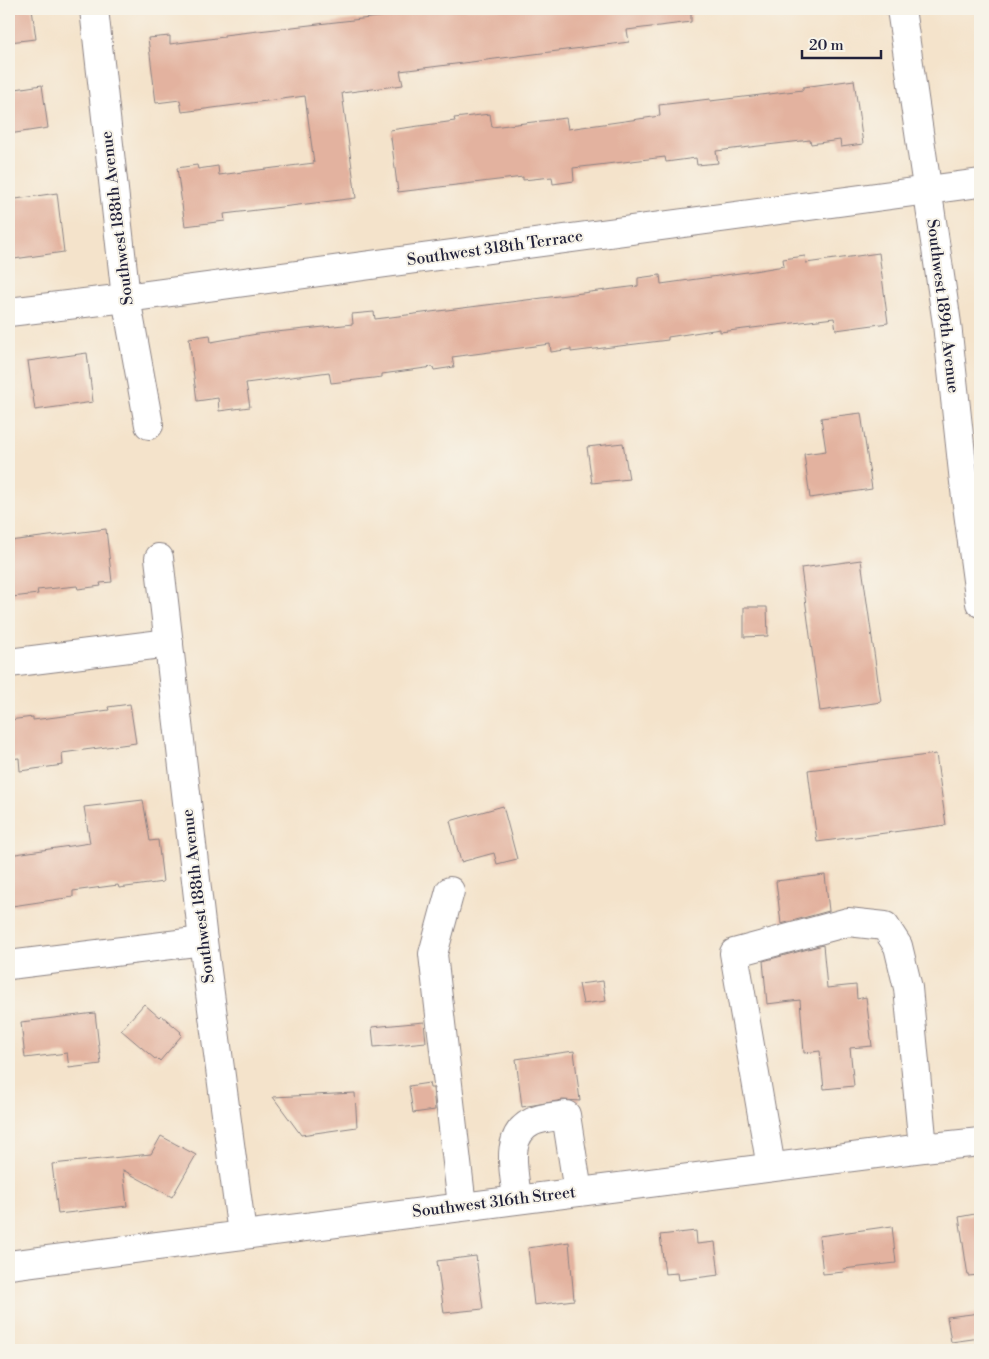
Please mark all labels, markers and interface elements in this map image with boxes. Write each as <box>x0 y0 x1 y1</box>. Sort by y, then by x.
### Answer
scale bar <box>802 28 880 60</box>
text: 20 m <box>809 36 844 55</box>
street label: Southwest 188th Avenue <box>96 130 138 306</box>
street label: Southwest 189th Avenue <box>922 218 964 394</box>
street label: Southwest 318th Terrace <box>406 226 584 270</box>
street label: Southwest 188th Avenue <box>177 808 219 984</box>
street label: Southwest 316th Street <box>411 1182 577 1222</box>

